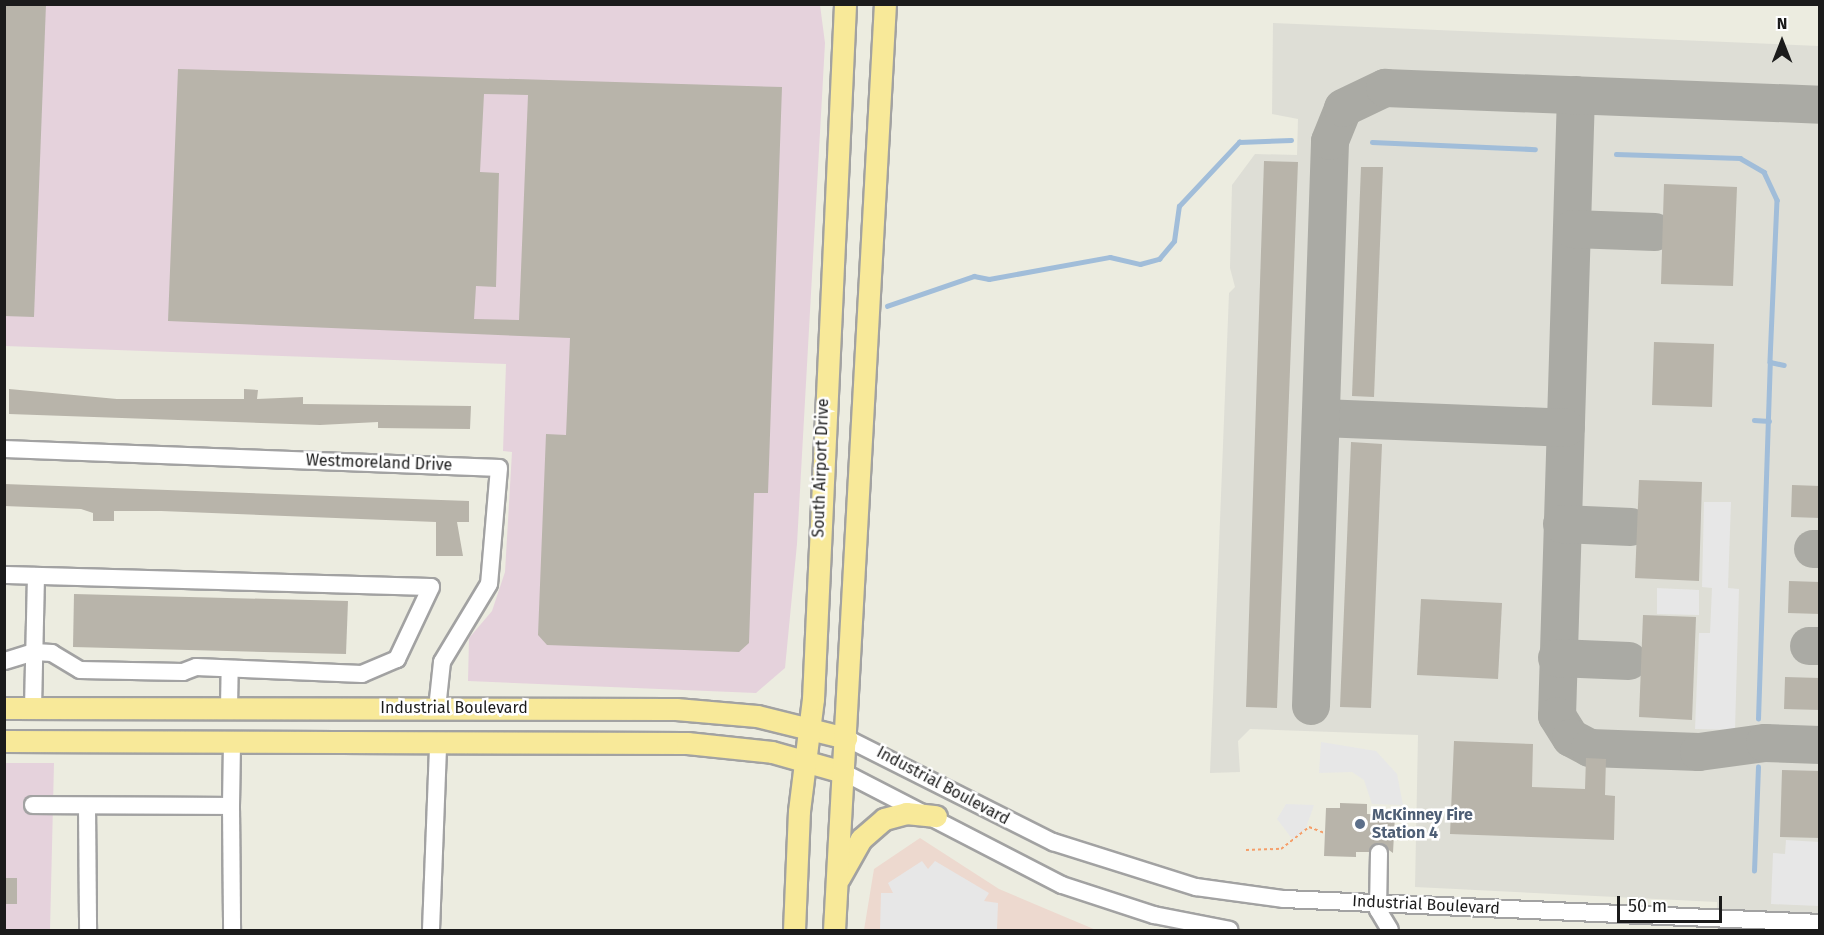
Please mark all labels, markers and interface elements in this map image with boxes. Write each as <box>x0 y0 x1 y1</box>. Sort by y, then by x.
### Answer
north arrow <box>1752 12 1812 72</box>
text: N <box>1777 14 1787 33</box>
street label: South Airport Drive <box>809 398 833 538</box>
street label: Westmoreland Drive <box>305 451 453 475</box>
street label: Industrial Boulevard <box>380 698 528 718</box>
street label: Industrial Boulevard <box>873 743 1013 829</box>
place label: McKinney Fire Station 4 <box>1372 805 1473 843</box>
marker: McKinney Fire Station 4 <box>1353 817 1367 831</box>
scale bar <box>1620 884 1725 922</box>
street label: Industrial Boulevard <box>1352 892 1500 918</box>
text: 50 m <box>1628 895 1667 917</box>

